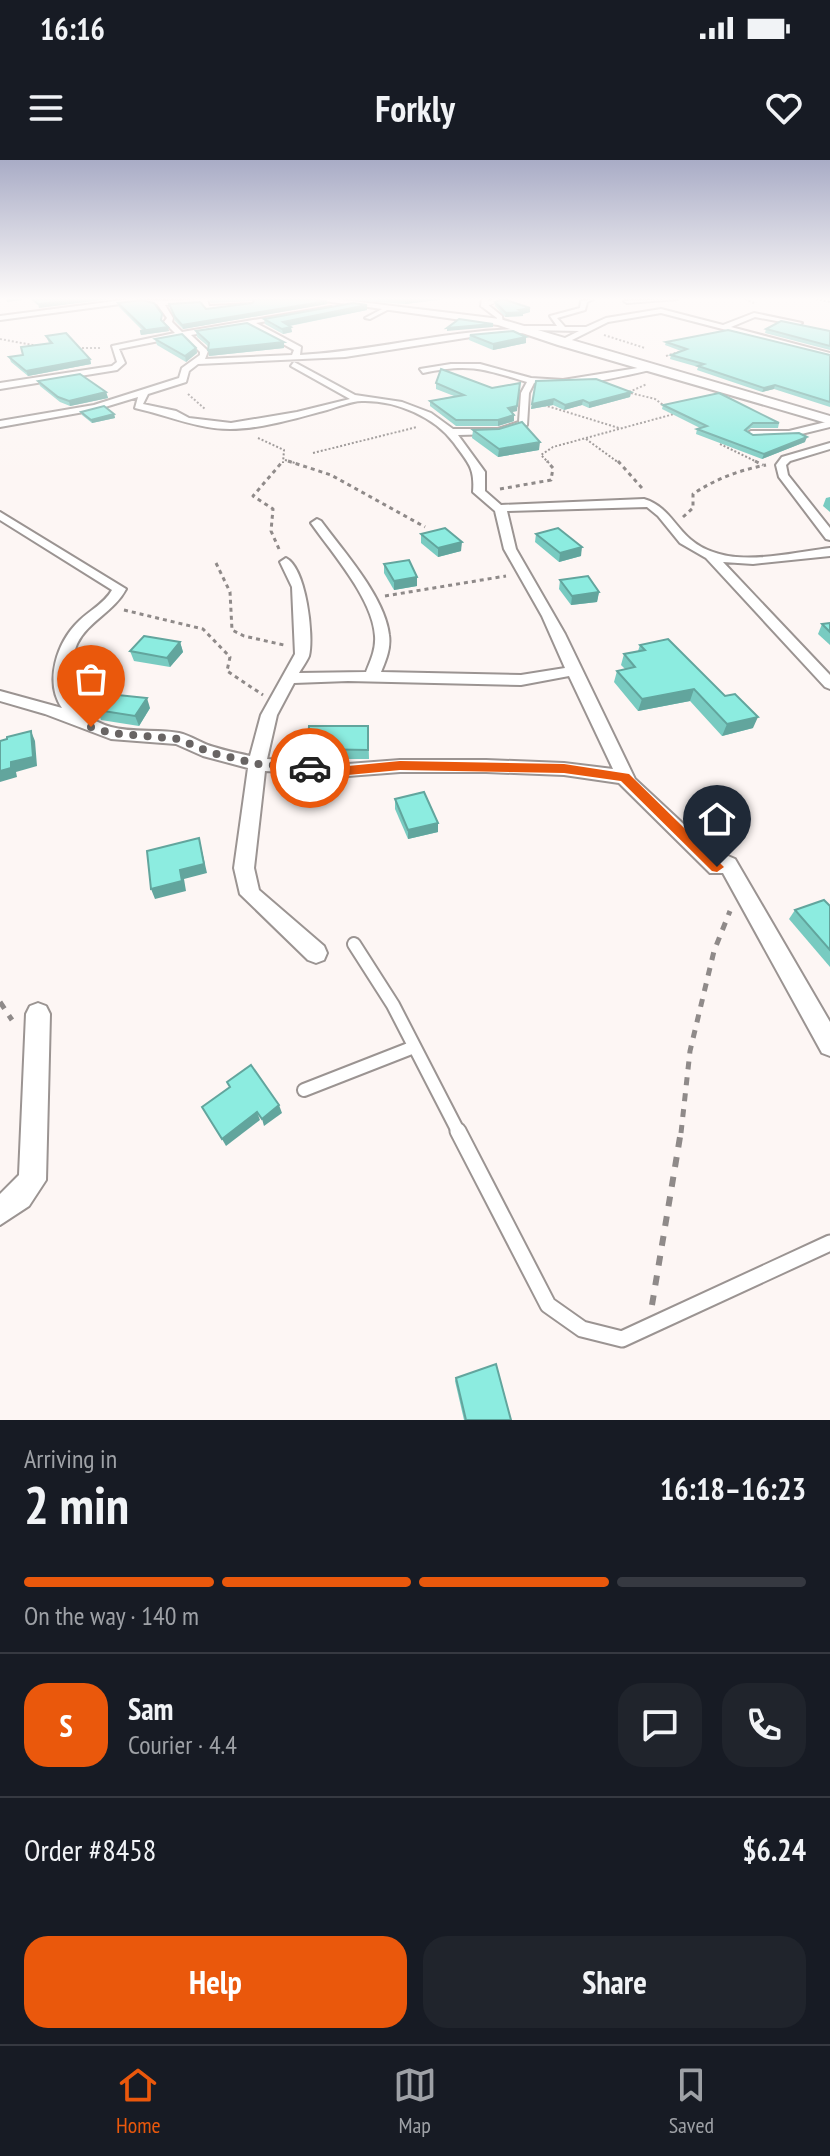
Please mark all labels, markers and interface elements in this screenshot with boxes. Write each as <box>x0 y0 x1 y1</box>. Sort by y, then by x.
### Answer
text: 16:16 <box>40 9 105 48</box>
text: Forkly <box>375 85 455 132</box>
icon: menu <box>24 86 68 130</box>
icon: heart <box>762 86 806 130</box>
pin <box>57 645 125 727</box>
icon: bag <box>69 657 113 701</box>
courier <box>270 728 350 808</box>
icon: car <box>288 746 332 790</box>
pin <box>683 785 751 867</box>
icon: home <box>695 797 739 841</box>
text: Arriving in <box>24 1442 117 1475</box>
text: 16:18–16:23 <box>660 1469 806 1508</box>
text: 2 min <box>24 1471 129 1538</box>
text: On the way · 140 m <box>24 1599 199 1632</box>
button: chat <box>618 1683 702 1767</box>
button: phone <box>722 1683 806 1767</box>
text: Sam <box>128 1689 173 1728</box>
text: S <box>59 1706 73 1745</box>
text: Courier · 4.4 <box>128 1728 237 1761</box>
text: Order #8458 <box>24 1830 156 1869</box>
text: $6.24 <box>742 1830 806 1869</box>
button: Help <box>24 1936 407 2028</box>
button: Share <box>423 1936 806 2028</box>
tab: Home <box>116 2063 161 2139</box>
tab: Map <box>393 2063 437 2139</box>
tab: Saved <box>669 2063 714 2139</box>

